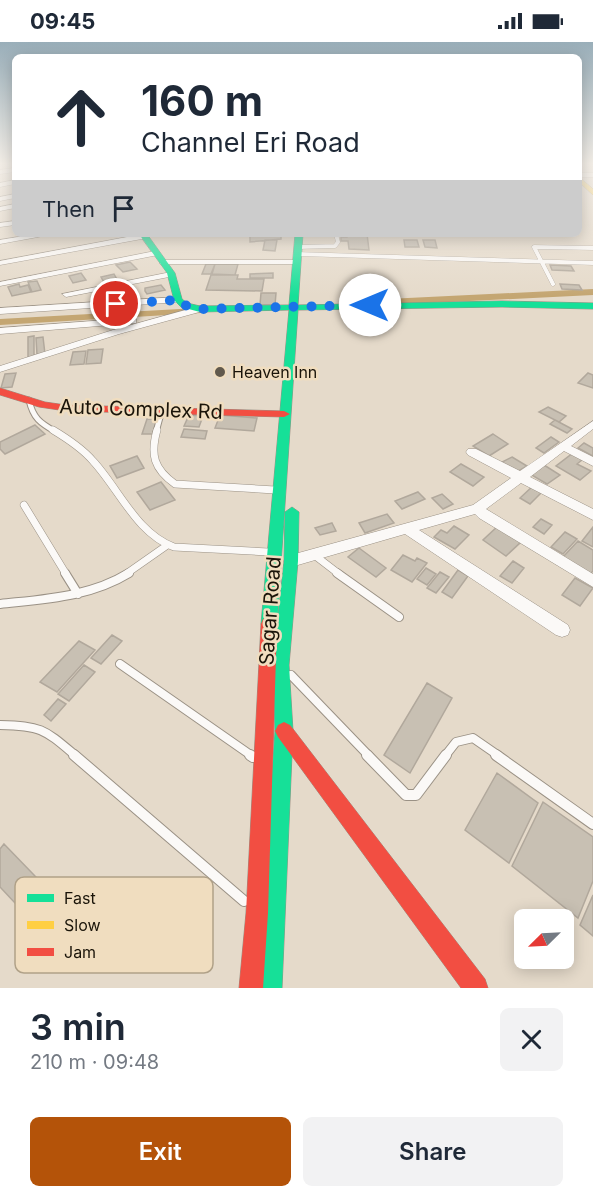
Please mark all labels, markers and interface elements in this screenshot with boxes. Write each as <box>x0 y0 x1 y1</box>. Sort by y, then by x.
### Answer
text: 09:45 <box>30 8 95 34</box>
text: 160 m <box>141 75 263 126</box>
icon: ahead <box>42 78 120 156</box>
text: Channel Eri Road <box>141 126 360 159</box>
icon: arrive <box>107 192 140 225</box>
text: Then <box>42 196 95 222</box>
position arrow <box>338 273 402 337</box>
pin <box>90 278 141 329</box>
icon: arrive <box>99 287 132 320</box>
place label: Heaven Inn <box>232 362 317 382</box>
marker: Heaven Inn <box>213 365 227 379</box>
street label: Auto Complex Rd <box>59 394 223 424</box>
street label: Sagar Road <box>254 556 286 666</box>
legend <box>15 877 213 973</box>
text: Fast <box>64 888 96 908</box>
north arrow <box>514 909 574 969</box>
map controls <box>514 909 574 969</box>
text: Slow <box>64 915 101 935</box>
text: Jam <box>64 942 96 962</box>
text: 3 min <box>30 1005 126 1049</box>
button: close <box>500 1008 563 1071</box>
text: 210 m · 09:48 <box>30 1050 159 1074</box>
button: Exit <box>30 1117 291 1186</box>
button: Share <box>303 1117 563 1186</box>

